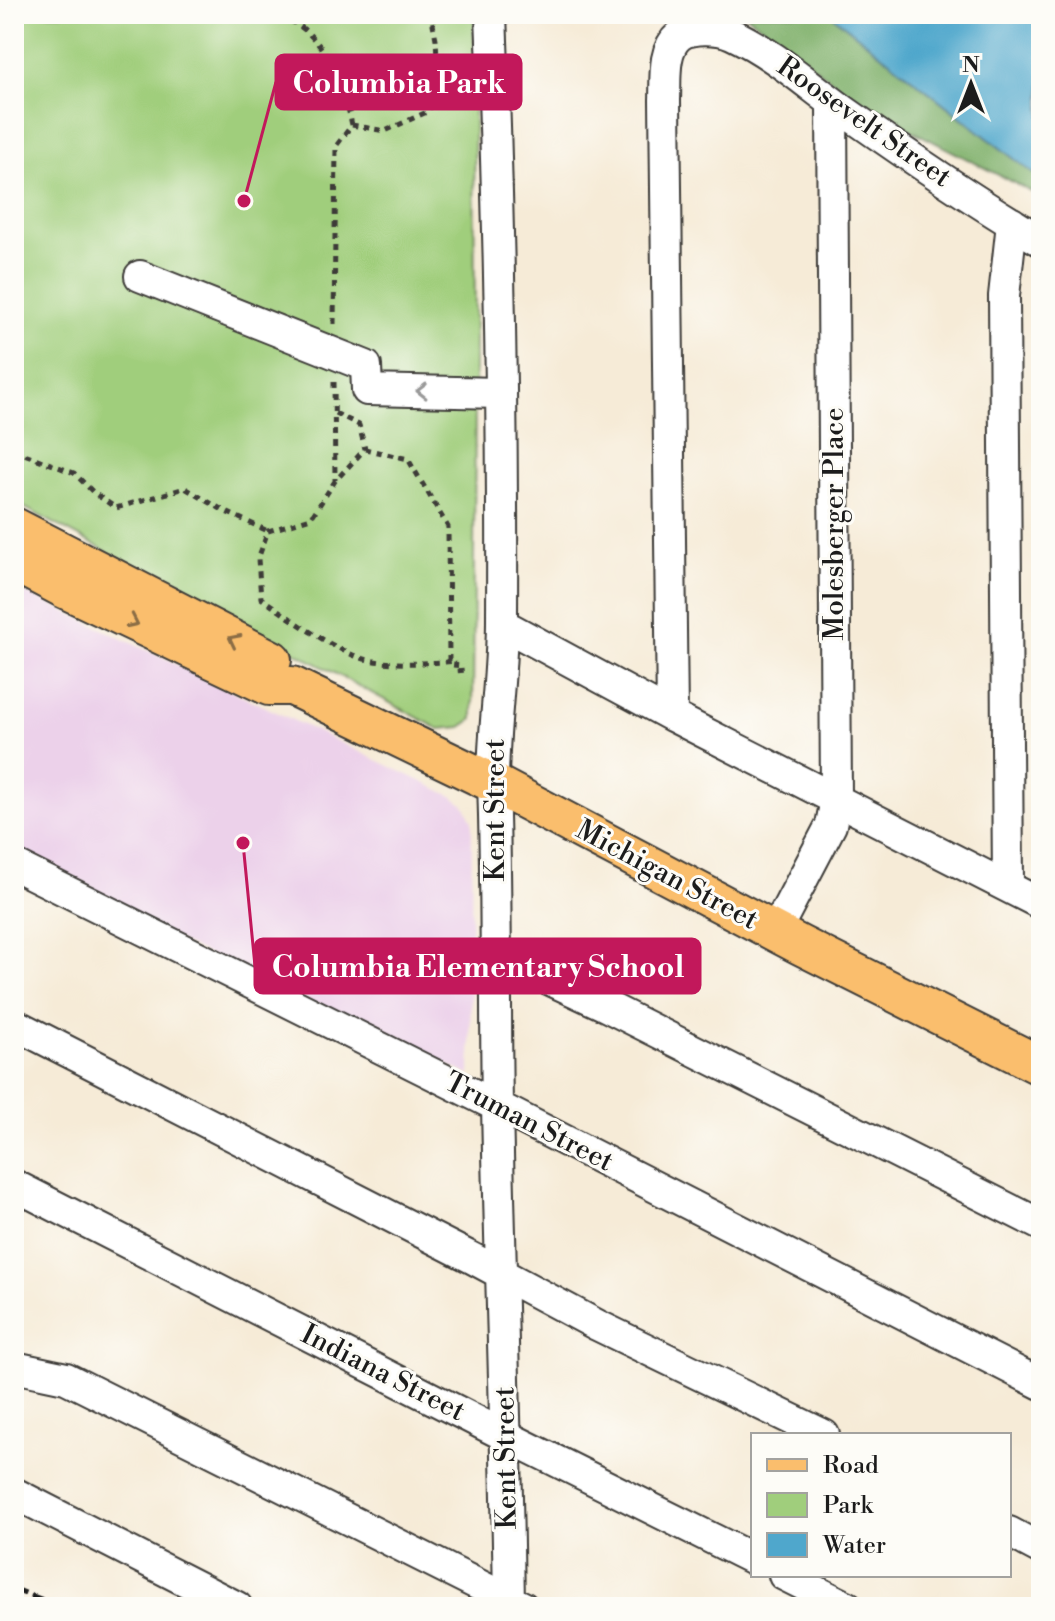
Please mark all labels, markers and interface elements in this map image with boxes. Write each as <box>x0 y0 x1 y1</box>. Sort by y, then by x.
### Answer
north arrow <box>931 44 1011 124</box>
street label: Roosevelt Street <box>770 49 958 195</box>
text: N <box>962 52 980 79</box>
callout: Columbia Park <box>276 55 521 109</box>
text: Columbia Park <box>292 65 506 103</box>
one-way arrow <box>415 383 428 400</box>
street label: Molesberger Place <box>817 407 852 641</box>
one-way arrow <box>125 612 140 628</box>
one-way arrow <box>227 634 242 650</box>
street label: Kent Street <box>478 738 513 881</box>
street label: Michigan Street <box>570 812 764 938</box>
callout: Columbia Elementary School <box>255 939 700 993</box>
text: Columbia Elementary School <box>272 949 684 987</box>
street label: Truman Street <box>439 1065 619 1180</box>
street label: Indiana Street <box>295 1317 471 1429</box>
street label: Kent Street <box>487 1386 525 1530</box>
legend <box>751 1433 1011 1577</box>
text: Road <box>823 1451 879 1481</box>
text: Park <box>823 1491 874 1521</box>
text: Water <box>822 1531 886 1561</box>

